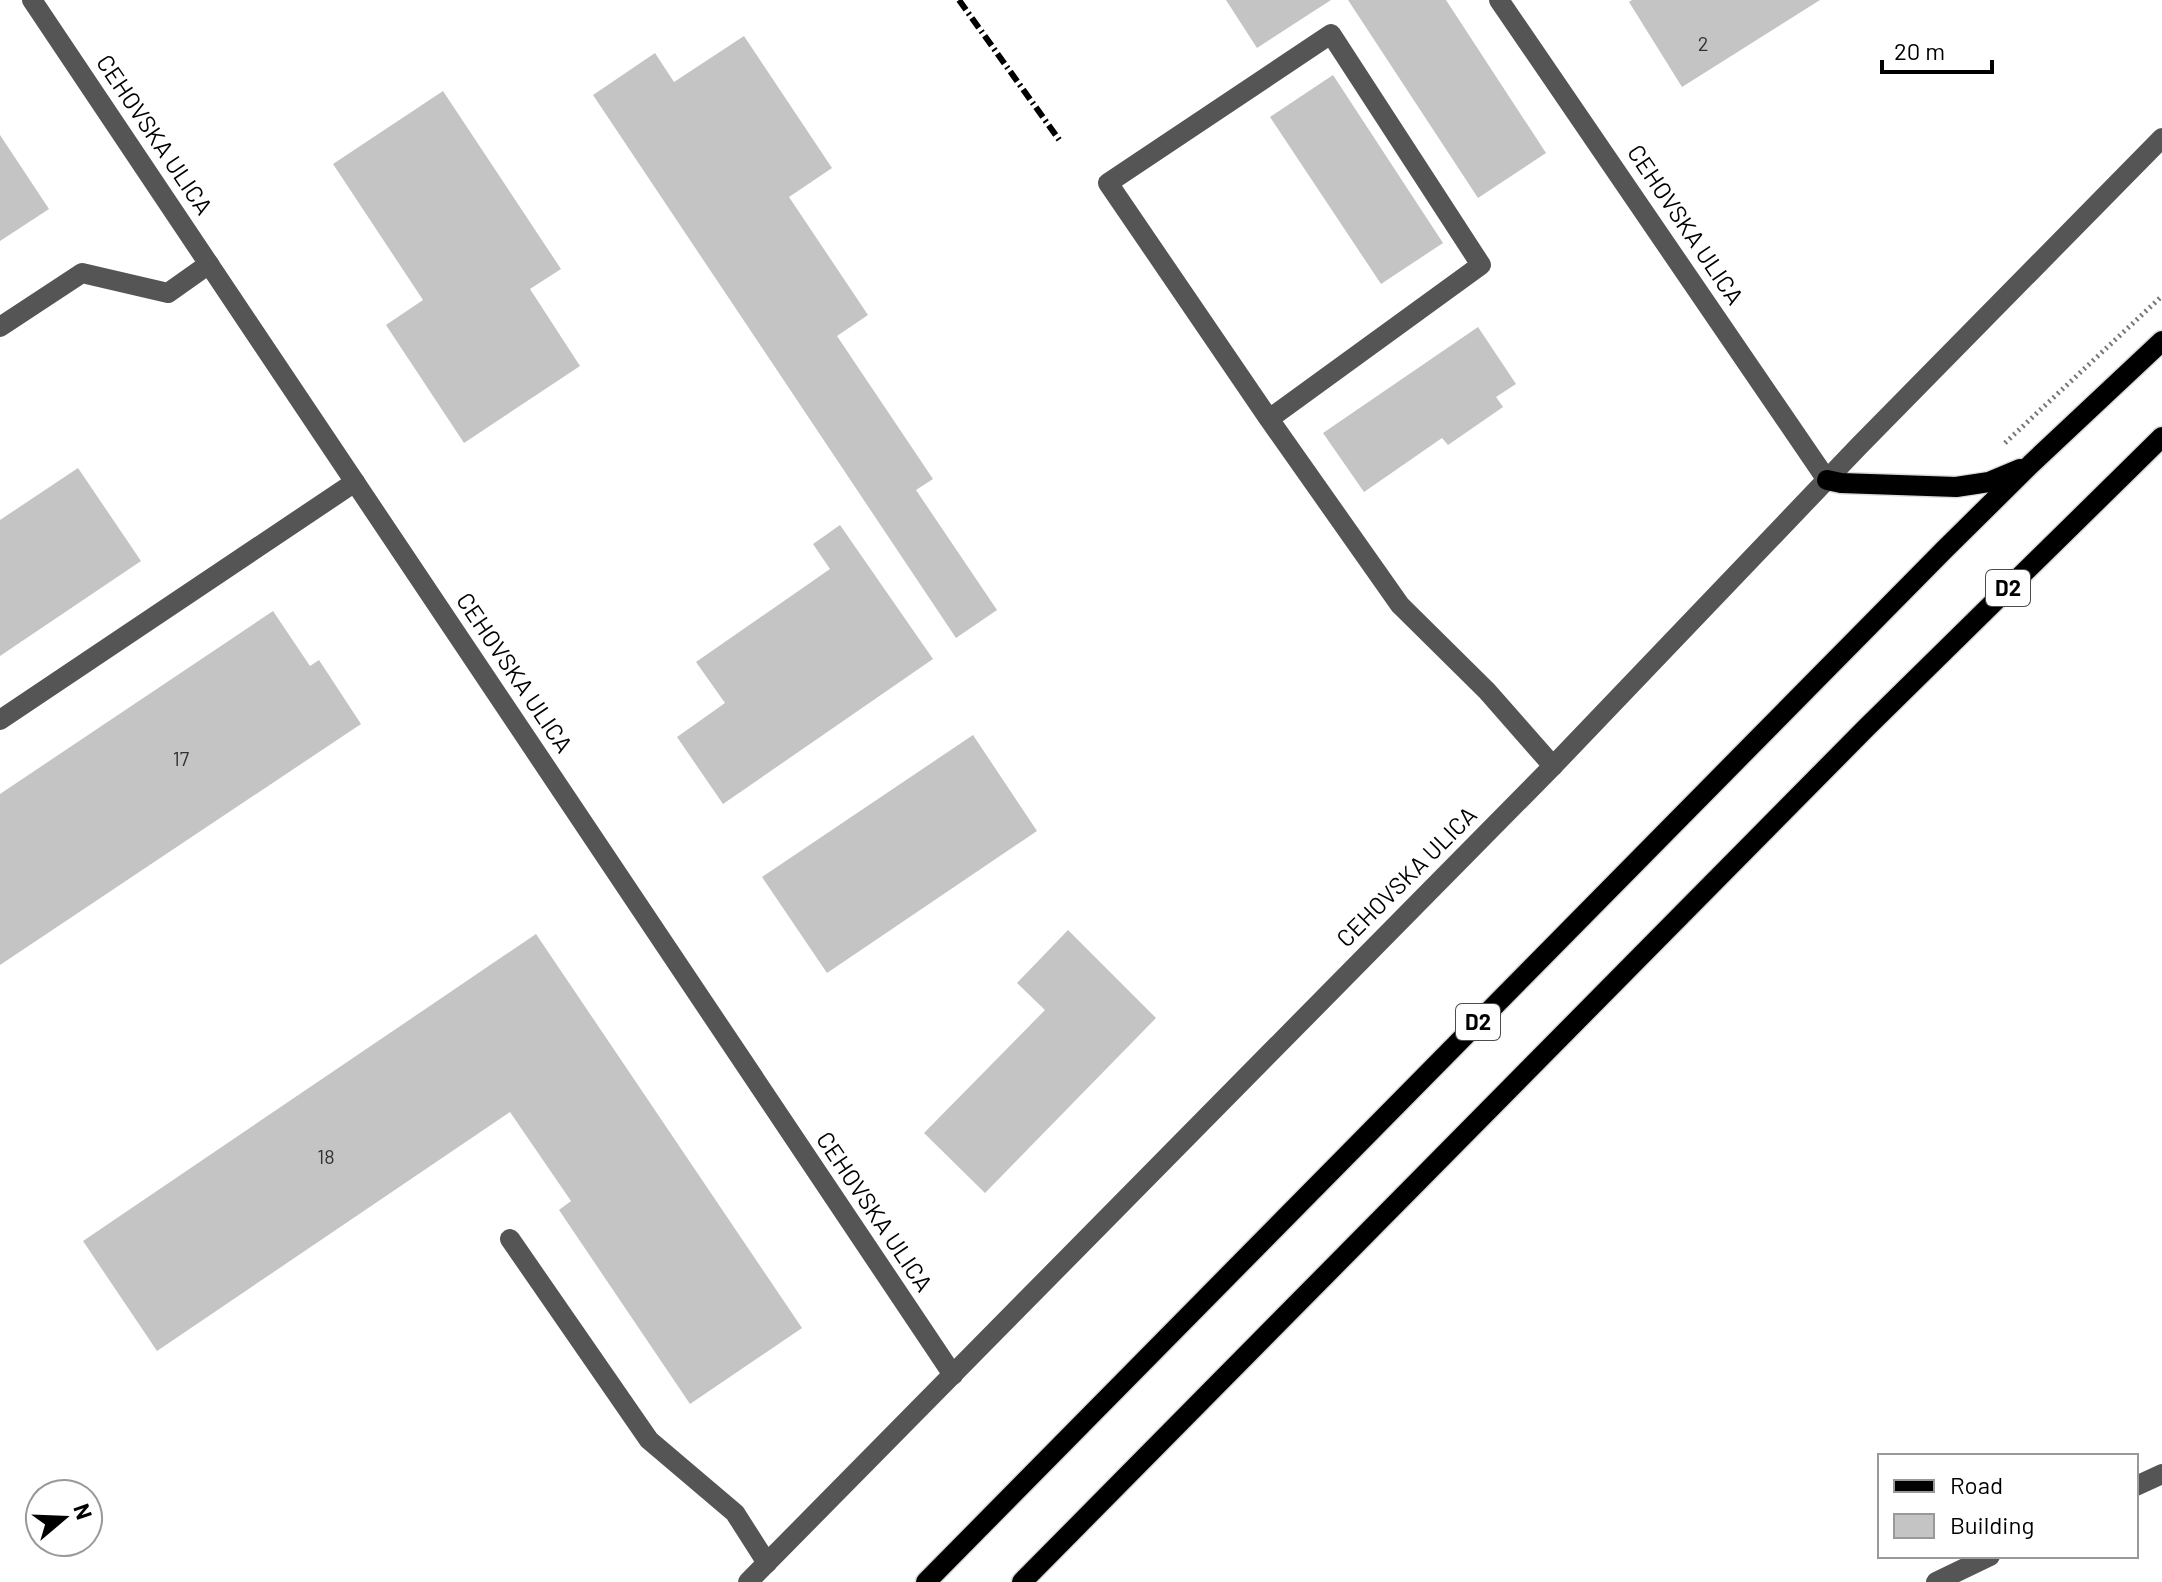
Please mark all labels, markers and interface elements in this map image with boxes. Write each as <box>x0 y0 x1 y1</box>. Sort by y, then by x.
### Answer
scale bar <box>1882 24 1992 74</box>
house number: 2 <box>1698 31 1708 55</box>
text: 20 m <box>1894 36 1945 65</box>
street label: CEHOVSKA ULICA <box>91 49 219 220</box>
street label: CEHOVSKA ULICA <box>1622 139 1750 310</box>
road number: D2 <box>1986 570 2030 606</box>
street label: CEHOVSKA ULICA <box>451 587 579 758</box>
house number: 17 <box>173 746 190 770</box>
street label: CEHOVSKA ULICA <box>1330 800 1482 952</box>
road number: D2 <box>1456 1004 1500 1040</box>
street label: CEHOVSKA ULICA <box>811 1126 939 1297</box>
house number: 18 <box>317 1144 335 1168</box>
legend <box>1878 1454 2138 1558</box>
text: Road <box>1950 1470 2003 1499</box>
north arrow <box>24 1478 104 1558</box>
text: N <box>69 1500 99 1522</box>
text: Building <box>1950 1510 2034 1539</box>

